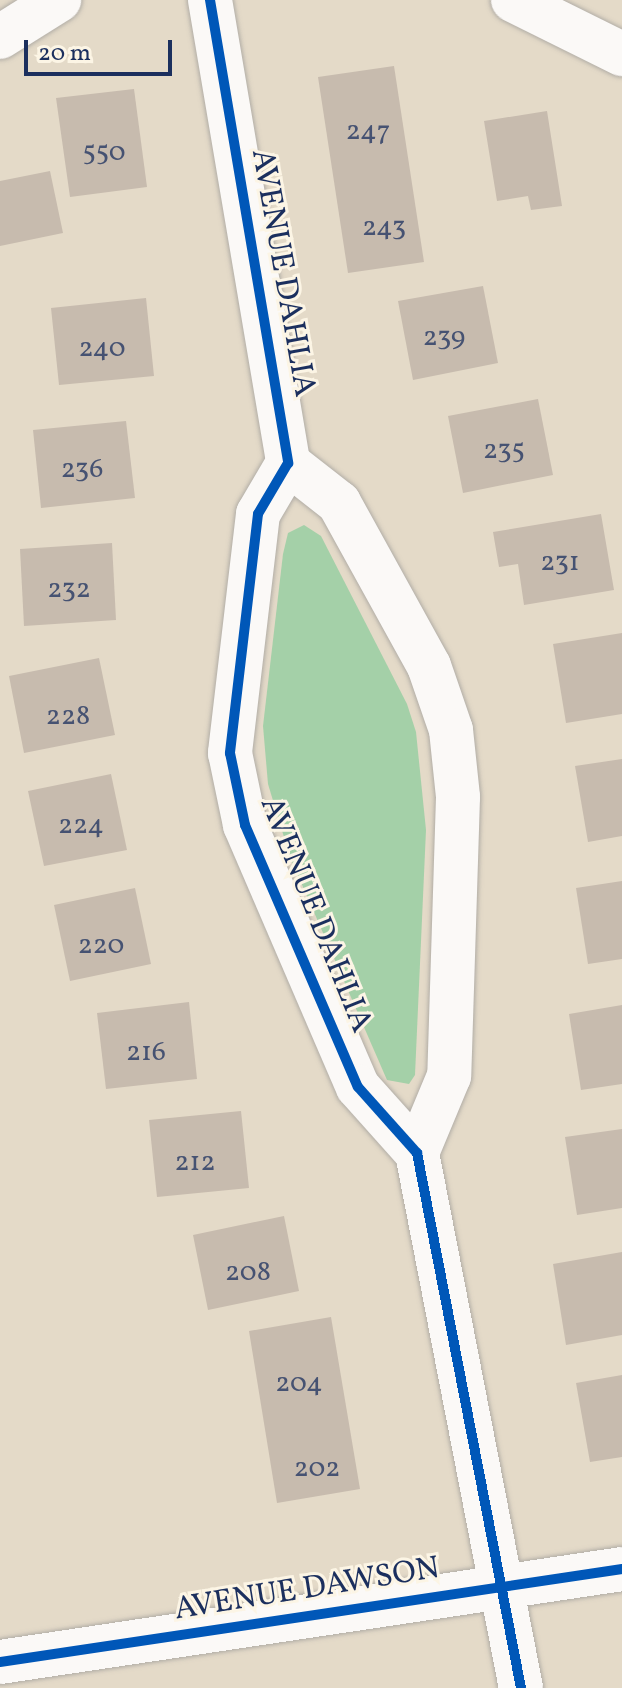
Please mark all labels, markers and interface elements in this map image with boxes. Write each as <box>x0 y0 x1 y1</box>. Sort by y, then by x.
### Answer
scale bar <box>28 24 176 74</box>
text: 20 m <box>38 37 91 71</box>
house number: 247 <box>346 115 390 149</box>
house number: 550 <box>82 136 126 170</box>
street label: AVENUE DAHLIA <box>241 146 323 400</box>
house number: 243 <box>362 211 406 245</box>
house number: 239 <box>423 321 465 355</box>
house number: 240 <box>78 332 126 366</box>
house number: 235 <box>483 434 525 468</box>
house number: 236 <box>61 453 103 487</box>
house number: 231 <box>540 546 580 580</box>
house number: 232 <box>47 573 91 607</box>
house number: 228 <box>46 700 90 734</box>
street label: AVENUE DAHLIA <box>250 791 380 1039</box>
house number: 224 <box>58 809 104 843</box>
house number: 220 <box>78 929 124 963</box>
house number: 216 <box>126 1036 166 1070</box>
house number: 212 <box>175 1146 215 1180</box>
house number: 208 <box>225 1256 271 1290</box>
house number: 204 <box>275 1367 323 1401</box>
house number: 202 <box>294 1452 340 1486</box>
street label: AVENUE DAWSON <box>172 1550 442 1630</box>

